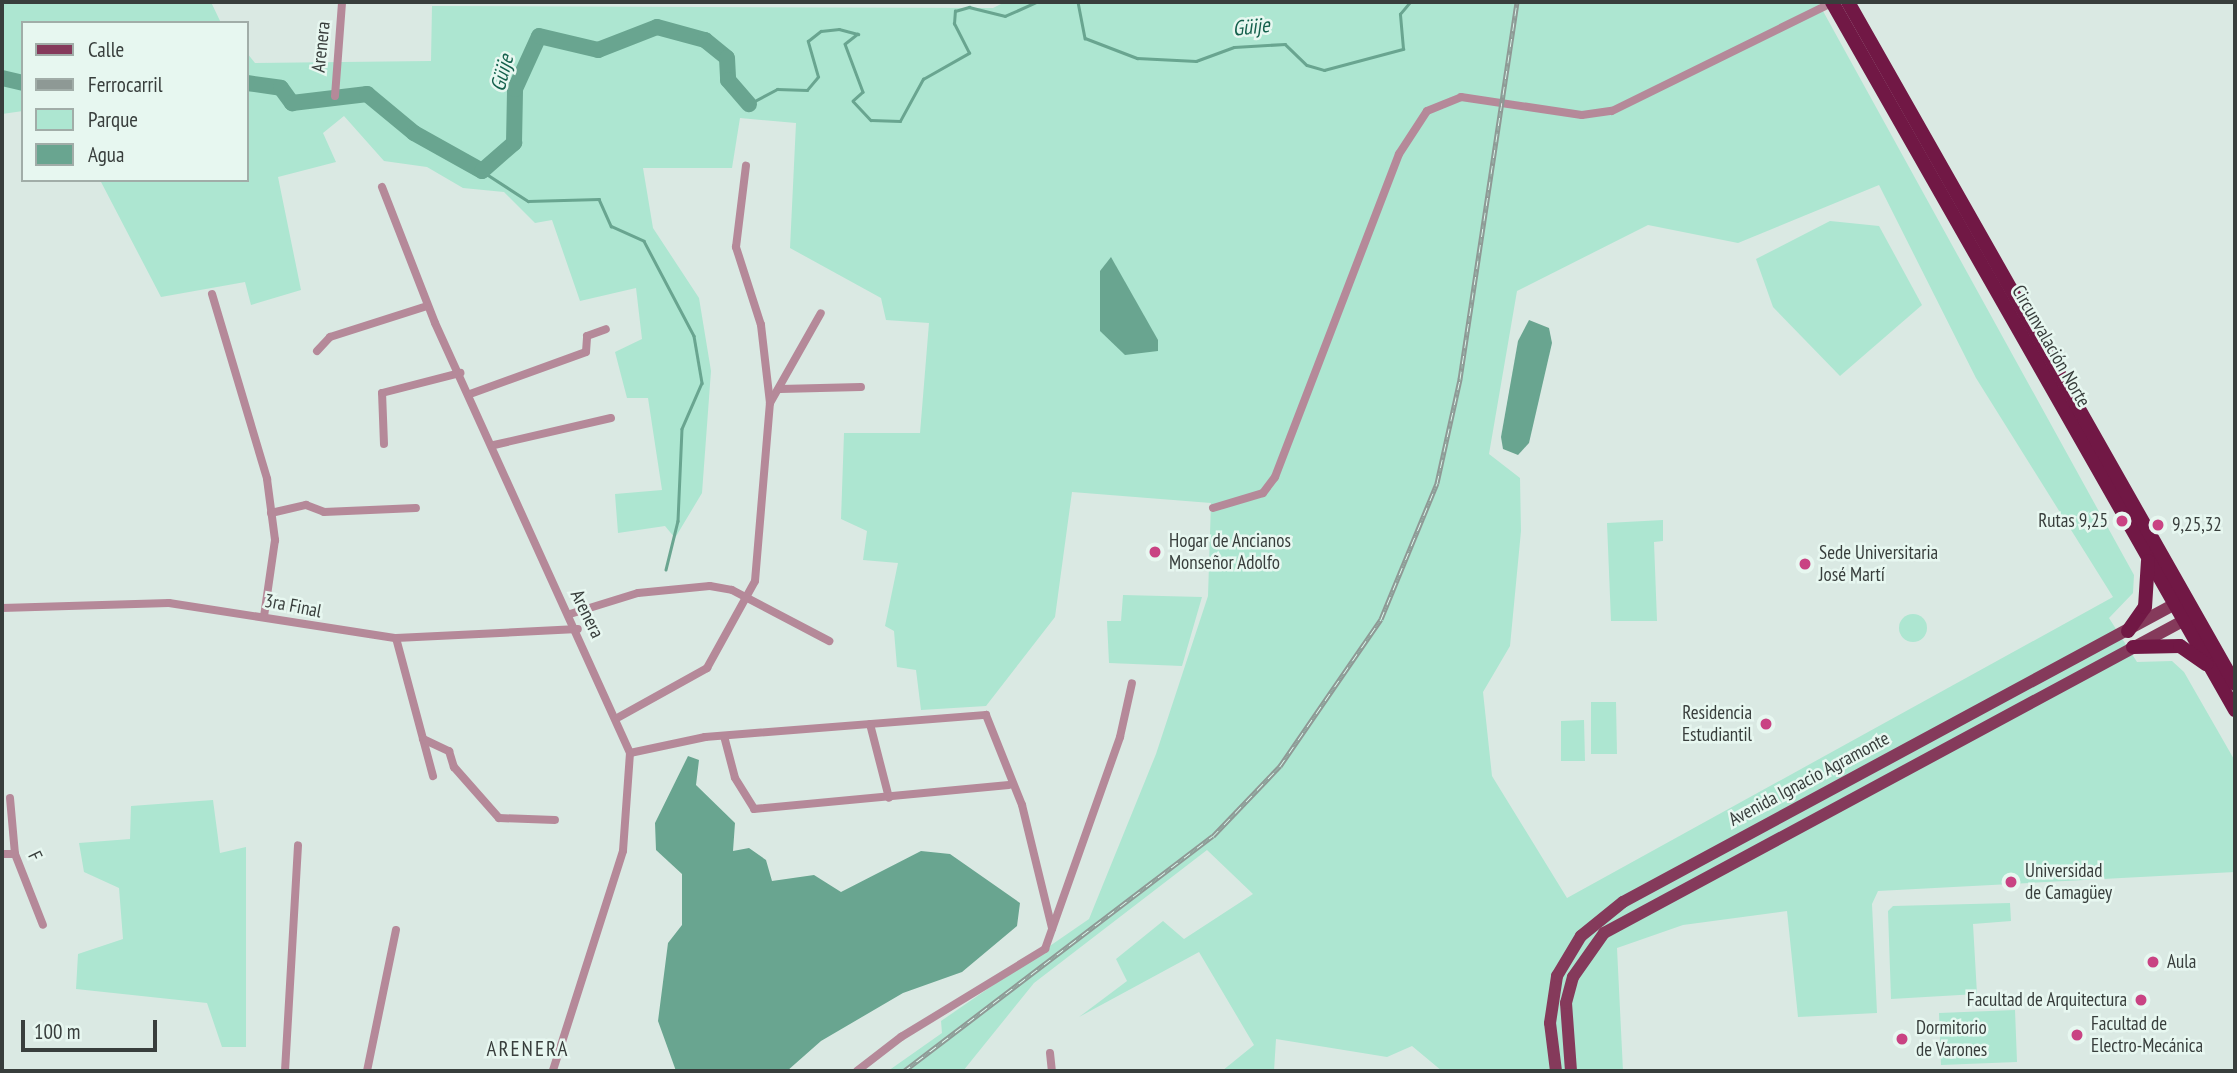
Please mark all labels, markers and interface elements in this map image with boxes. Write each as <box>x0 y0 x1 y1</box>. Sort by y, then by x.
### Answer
water label: Güije <box>1231 13 1271 41</box>
street label: Arenera <box>307 20 335 74</box>
legend <box>21 21 248 182</box>
text: Calle <box>88 36 124 63</box>
water label: Güije <box>485 52 519 94</box>
text: Ferrocarril <box>88 71 163 98</box>
text: Parque <box>88 106 138 133</box>
text: Agua <box>88 141 124 168</box>
street label: Circunvalación Norte <box>2007 281 2095 411</box>
place label: Rutas 9,25 <box>2038 510 2108 532</box>
marker: Rutas 9,25 <box>2114 513 2130 529</box>
place label: 9,25,32 <box>2172 514 2222 536</box>
marker: 9,25,32 <box>2150 517 2166 533</box>
place label: Hogar de Ancianos Monseñor Adolfo <box>1169 530 1291 574</box>
place label: Sede Universitaria José Martí <box>1819 542 1938 586</box>
marker: Hogar de Ancianos Monseñor Adolfo <box>1147 544 1163 560</box>
marker: Sede Universitaria José Martí <box>1797 556 1813 572</box>
street label: Arenera <box>566 586 608 642</box>
street label: 3ra Final <box>262 589 324 623</box>
place label: Residencia Estudiantil <box>1682 702 1752 746</box>
marker: Residencia Estudiantil <box>1758 716 1774 732</box>
street label: Avenida Ignacio Agramonte <box>1725 727 1893 831</box>
street label: F <box>23 847 47 865</box>
place label: Universidad de Camagüey <box>2025 860 2112 904</box>
marker: Universidad de Camagüey <box>2003 874 2019 890</box>
place label: Aula <box>2167 951 2196 973</box>
marker: Aula <box>2145 954 2161 970</box>
place label: Facultad de Arquitectura <box>1966 989 2127 1011</box>
marker: Facultad de Arquitectura <box>2133 992 2149 1008</box>
scale bar <box>24 1006 161 1050</box>
place label: Facultad de Electro-Mecánica <box>2091 1013 2203 1057</box>
place label: Dormitorio de Varones <box>1916 1017 1988 1061</box>
text: 100 m <box>34 1018 80 1045</box>
marker: Facultad de Electro-Mecánica <box>2069 1027 2085 1043</box>
marker: Dormitorio de Varones <box>1894 1031 1910 1047</box>
district label: ARENERA <box>487 1036 569 1062</box>

